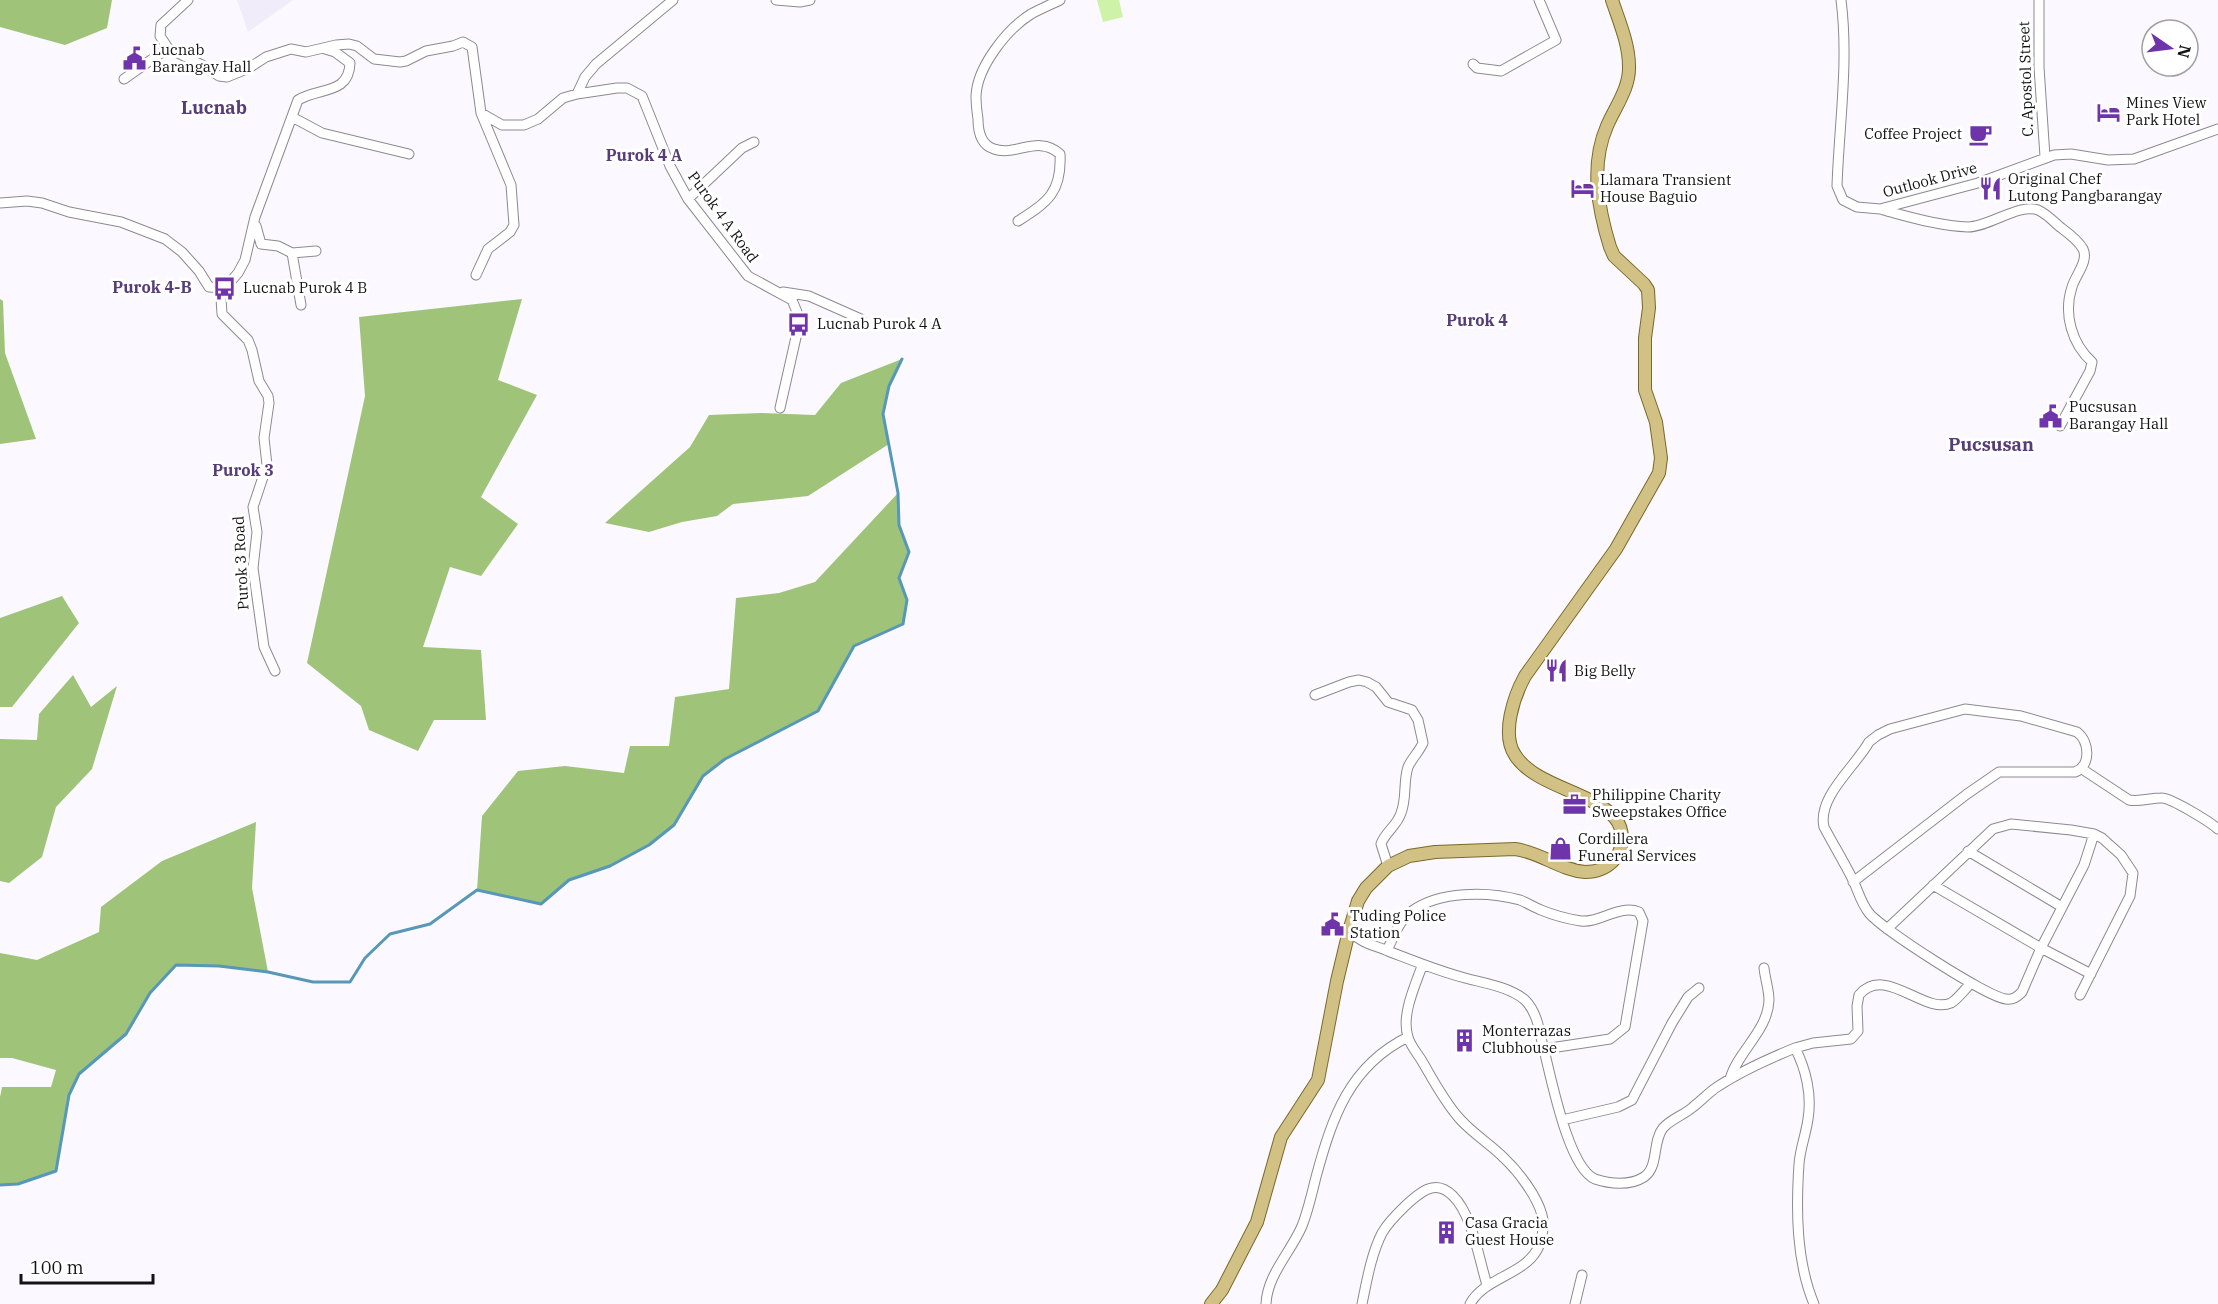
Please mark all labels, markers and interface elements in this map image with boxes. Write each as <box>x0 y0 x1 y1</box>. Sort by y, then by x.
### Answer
north arrow <box>2140 18 2200 78</box>
street label: C. Apostol Street <box>2014 21 2037 137</box>
place label: Lucnab Barangay Hall <box>152 40 251 76</box>
text: N <box>2173 43 2196 60</box>
public building icon: Lucnab Barangay Hall <box>121 46 147 72</box>
place label: Mines View Park Hotel <box>2126 93 2207 129</box>
district label: Lucnab <box>181 96 247 119</box>
hotel icon: Mines View Park Hotel <box>2095 99 2121 125</box>
cafe icon: Coffee Project <box>1967 121 1993 147</box>
place label: Coffee Project <box>1864 124 1962 143</box>
district label: Purok 4 A <box>606 145 682 165</box>
street label: Outlook Drive <box>1881 158 1979 201</box>
street label: Purok 4 A Road <box>684 167 763 266</box>
place label: Original Chef Lutong Pangbarangay <box>2008 169 2162 205</box>
place label: Llamara Transient House Baguio <box>1600 170 1731 206</box>
restaurant icon: Original Chef Lutong Pangbarangay <box>1977 175 2003 201</box>
hotel icon: Llamara Transient House Baguio <box>1569 176 1595 202</box>
bus stop icon: Lucnab Purok 4 B <box>212 275 238 301</box>
district label: Purok 4-B <box>112 277 192 297</box>
place label: Lucnab Purok 4 B <box>243 278 367 297</box>
district label: Purok 4 <box>1446 310 1508 330</box>
bus stop icon: Lucnab Purok 4 A <box>786 311 812 337</box>
place label: Lucnab Purok 4 A <box>817 314 942 333</box>
place label: Pucsusan Barangay Hall <box>2069 397 2168 433</box>
public building icon: Pucsusan Barangay Hall <box>2038 403 2064 429</box>
district label: Pucsusan <box>1948 433 2034 456</box>
district label: Purok 3 <box>212 460 274 480</box>
street label: Purok 3 Road <box>229 515 252 611</box>
restaurant icon: Big Belly <box>1543 658 1569 684</box>
place label: Big Belly <box>1574 661 1636 680</box>
place label: Philippine Charity Sweepstakes Office <box>1592 785 1727 821</box>
office icon: Philippine Charity Sweepstakes Office <box>1561 791 1587 817</box>
place label: Cordillera Funeral Services <box>1578 829 1696 865</box>
shop icon: Cordillera Funeral Services <box>1547 835 1573 861</box>
place label: Tuding Police Station <box>1350 906 1446 942</box>
public building icon: Tuding Police Station <box>1319 912 1345 938</box>
place label: Monterrazas Clubhouse <box>1482 1021 1571 1057</box>
building icon: Monterrazas Clubhouse <box>1451 1027 1477 1053</box>
place label: Casa Gracia Guest House <box>1465 1213 1554 1249</box>
building icon: Casa Gracia Guest House <box>1434 1219 1460 1245</box>
scale bar <box>21 1247 153 1285</box>
text: 100 m <box>30 1256 84 1279</box>

